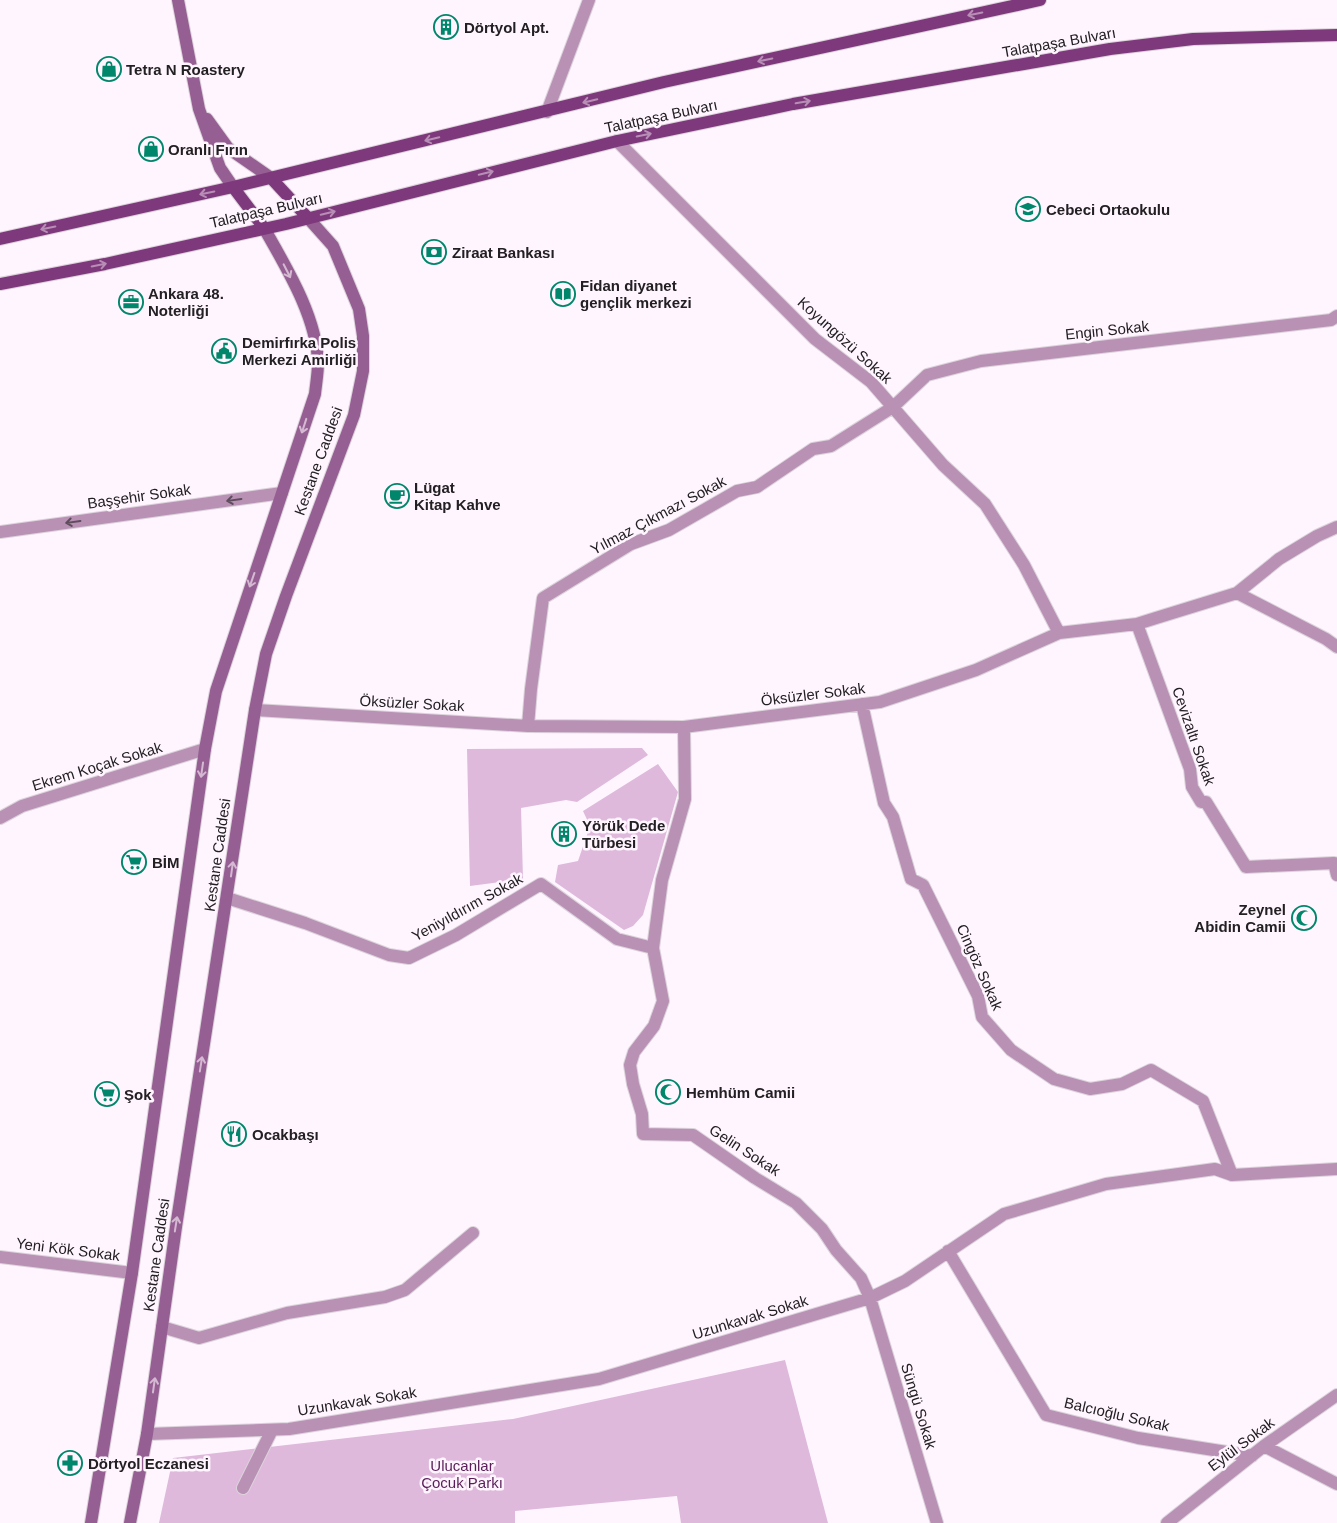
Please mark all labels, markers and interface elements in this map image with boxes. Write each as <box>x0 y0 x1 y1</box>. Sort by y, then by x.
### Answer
one-way arrow <box>967 10 983 19</box>
building icon: Dörtyol Apt. <box>433 14 459 40</box>
place label: Dörtyol Apt. <box>464 19 549 36</box>
street label: Talatpaşa Bulvarı <box>1001 24 1117 60</box>
shop icon: Tetra N Roastery <box>96 56 122 82</box>
one-way arrow <box>757 56 773 65</box>
place label: Tetra N Roastery <box>126 61 246 78</box>
street label: Talatpaşa Bulvarı <box>603 96 719 136</box>
one-way arrow <box>582 97 598 106</box>
one-way arrow <box>795 97 811 107</box>
one-way arrow <box>636 130 652 140</box>
one-way arrow <box>424 135 440 144</box>
shop icon: Oranlı Fırın <box>138 136 164 162</box>
place label: Oranlı Fırın <box>168 141 248 158</box>
one-way arrow <box>478 168 494 178</box>
one-way arrow <box>199 189 215 198</box>
street label: Talatpaşa Bulvarı <box>208 189 324 231</box>
school or university icon: Cebeci Ortaokulu <box>1015 196 1041 222</box>
place label: Cebeci Ortaokulu <box>1046 201 1170 218</box>
one-way arrow <box>320 207 336 217</box>
one-way arrow <box>41 224 57 233</box>
bank icon: Ziraat Bankası <box>421 239 447 265</box>
place label: Ziraat Bankası <box>452 244 555 261</box>
one-way arrow <box>91 260 107 269</box>
one-way arrow <box>283 263 292 278</box>
place label: Fidan diyanet gençlik merkezi <box>580 277 692 311</box>
library icon: Fidan diyanet gençlik merkezi <box>550 281 576 307</box>
place label: Ankara 48. Noterliği <box>148 285 224 319</box>
office icon: Ankara 48. Noterliği <box>118 289 144 315</box>
street label: Koyungözü Sokak <box>794 293 896 387</box>
street label: Engin Sokak <box>1064 317 1150 343</box>
place label: Demirfırka Polis Merkezi Amirliği <box>242 334 356 368</box>
public building icon: Demirfırka Polis Merkezi Amirliği <box>211 338 237 364</box>
street label: Kestane Caddesi <box>290 404 346 518</box>
one-way arrow <box>299 418 308 433</box>
street label: Yılmaz Çıkmazı Sokak <box>587 472 729 558</box>
place label: Lügat Kitap Kahve <box>414 479 501 513</box>
street label: Başşehir Sokak <box>86 480 192 512</box>
cafe icon: Lügat Kitap Kahve <box>384 483 410 509</box>
one-way arrow <box>226 495 242 505</box>
one-way arrow <box>65 517 81 527</box>
one-way arrow <box>247 572 257 588</box>
street label: Öksüzler Sokak <box>760 679 867 709</box>
street label: Cevizaltı Sokak <box>1169 684 1219 788</box>
street label: Öksüzler Sokak <box>359 692 465 714</box>
street label: Ekrem Koçak Sokak <box>30 738 165 794</box>
one-way arrow <box>197 762 207 778</box>
street label: Kestane Caddesi <box>201 797 233 913</box>
place label: Yörük Dede Türbesi <box>582 817 665 851</box>
building icon: Yörük Dede Türbesi <box>551 821 577 847</box>
supermarket icon: BİM <box>121 849 147 875</box>
place label: BİM <box>152 854 180 871</box>
one-way arrow <box>227 861 237 877</box>
street label: Yeniyıldırım Sokak <box>409 869 526 944</box>
place label: Zeynel Abidin Camii <box>1194 901 1286 935</box>
mosque icon: Zeynel Abidin Camii <box>1291 905 1317 931</box>
street label: Cingöz Sokak <box>953 921 1007 1013</box>
one-way arrow <box>197 1056 207 1072</box>
mosque icon: Hemhüm Camii <box>655 1079 681 1105</box>
supermarket icon: Şok <box>94 1081 120 1107</box>
place label: Hemhüm Camii <box>686 1084 795 1101</box>
place label: Şok <box>124 1086 152 1103</box>
restaurant icon: Ocakbaşı <box>221 1121 247 1147</box>
street label: Gelin Sokak <box>706 1121 784 1179</box>
place label: Ocakbaşı <box>252 1126 319 1143</box>
street label: Kestane Caddesi <box>140 1197 172 1313</box>
one-way arrow <box>172 1217 182 1233</box>
street label: Yeni Kök Sokak <box>15 1234 121 1264</box>
street label: Uzunkavak Sokak <box>690 1291 810 1343</box>
street label: Süngü Sokak <box>898 1361 940 1452</box>
one-way arrow <box>149 1378 159 1394</box>
street label: Uzunkavak Sokak <box>296 1383 418 1419</box>
street label: Balcıoğlu Sokak <box>1063 1394 1172 1434</box>
street label: Eylül Sokak <box>1205 1413 1278 1474</box>
pharmacy icon: Dörtyol Eczanesi <box>57 1450 83 1476</box>
place label: Dörtyol Eczanesi <box>88 1455 209 1472</box>
park label: Ulucanlar Çocuk Parkı <box>421 1457 503 1491</box>

